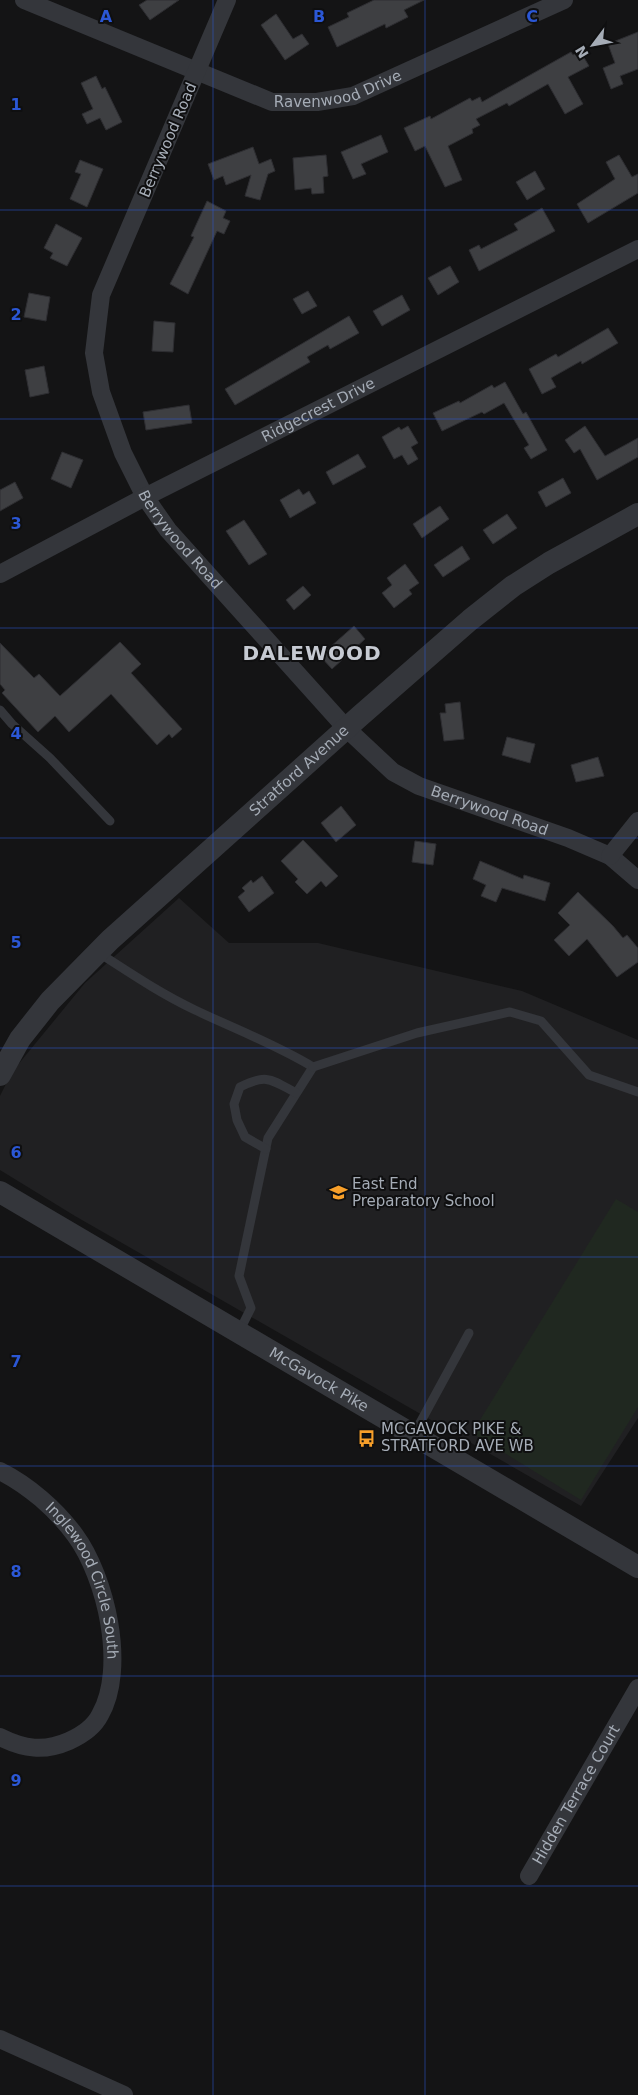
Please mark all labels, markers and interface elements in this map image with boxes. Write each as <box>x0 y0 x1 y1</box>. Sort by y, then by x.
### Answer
text: A <box>100 7 113 26</box>
text: B <box>313 7 325 26</box>
text: C <box>526 7 538 26</box>
north arrow <box>568 20 618 70</box>
text: N <box>572 43 592 61</box>
street label: Ravenwood Drive <box>274 66 404 111</box>
street label: Berrywood Road <box>136 80 200 200</box>
text: 1 <box>10 95 22 114</box>
text: 2 <box>10 305 22 324</box>
street label: Ridgecrest Drive <box>258 374 378 446</box>
street label: Berrywood Road <box>134 487 226 593</box>
text: 3 <box>10 514 22 533</box>
district label: DALEWOOD <box>242 641 382 665</box>
street label: Stratford Avenue <box>246 721 352 820</box>
text: 4 <box>10 724 22 743</box>
street label: Berrywood Road <box>428 782 551 839</box>
text: 5 <box>10 933 22 952</box>
text: 6 <box>10 1143 22 1162</box>
place label: East End Preparatory School <box>352 1175 495 1210</box>
school or university icon: East End Preparatory School <box>328 1183 348 1203</box>
street label: McGavock Pike <box>266 1343 372 1416</box>
text: 7 <box>10 1352 22 1371</box>
place label: MCGAVOCK PIKE & STRATFORD AVE WB <box>381 1420 534 1455</box>
bus stop icon: MCGAVOCK PIKE & STRATFORD AVE WB <box>357 1428 377 1448</box>
street label: Inglewood Circle South <box>42 1498 121 1660</box>
text: 8 <box>10 1562 22 1581</box>
street label: Hidden Terrace Court <box>529 1721 624 1868</box>
text: 9 <box>10 1771 22 1790</box>

